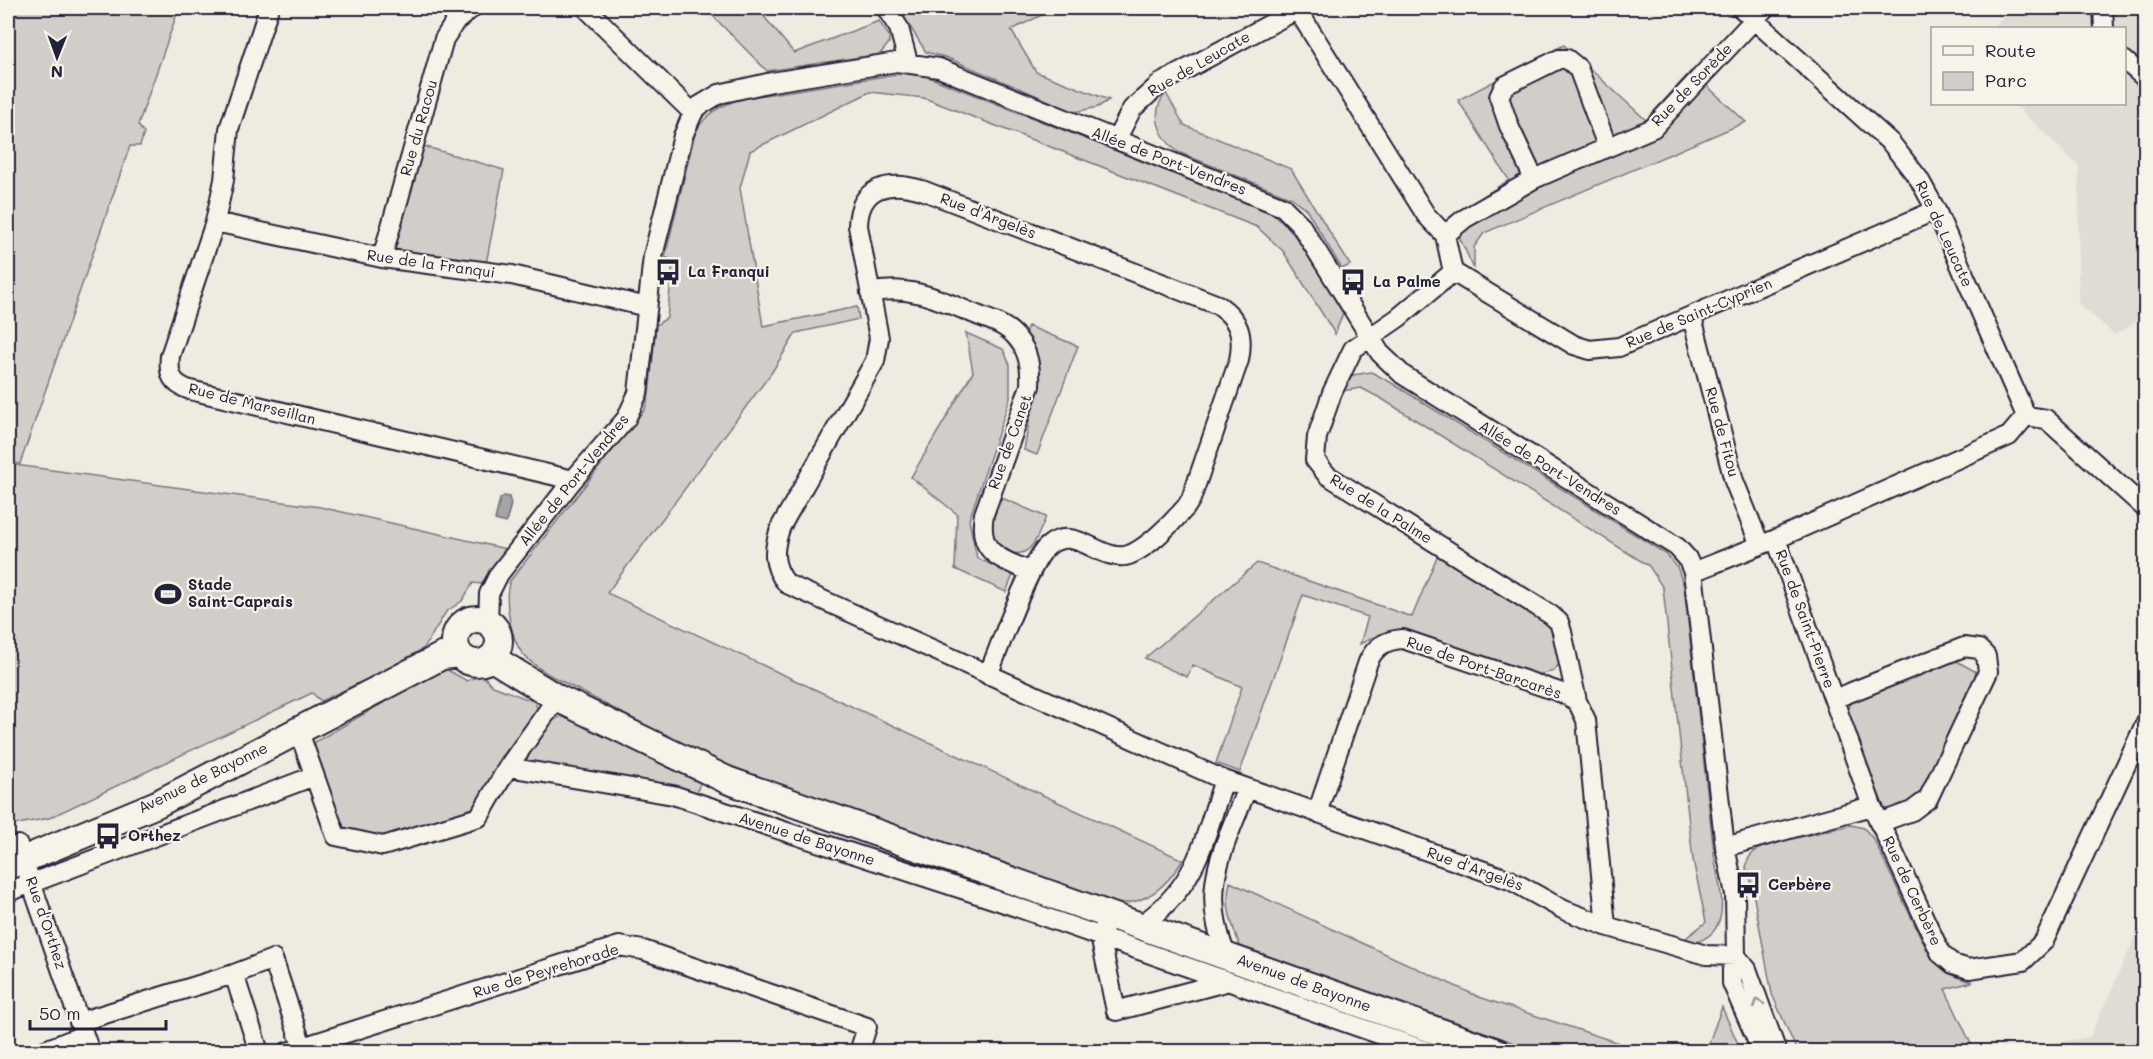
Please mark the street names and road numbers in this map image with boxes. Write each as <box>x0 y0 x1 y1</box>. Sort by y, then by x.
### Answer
street label: Rue de Leucate <box>1144 26 1253 101</box>
street label: Rue de Sorède <box>1646 38 1736 130</box>
street label: Rue du Racou <box>395 77 441 178</box>
street label: Allée de Port-Vendres <box>1089 121 1250 199</box>
street label: Rue de Leucate <box>1912 177 1978 290</box>
street label: Rue d'Argelès <box>937 188 1039 243</box>
street label: Rue de la Franqui <box>366 244 497 282</box>
street label: Rue de Saint-Cyprien <box>1623 272 1775 352</box>
street label: Rue de Marseillan <box>186 378 318 429</box>
street label: Rue de Fitou <box>1701 385 1745 479</box>
street label: Rue de Canet <box>983 391 1036 492</box>
street label: Allée de Port-Vendres <box>514 409 633 549</box>
street label: Allée de Port-Vendres <box>1476 415 1625 519</box>
street label: Rue de la Palme <box>1327 469 1436 548</box>
street label: Rue de Saint-Pierre <box>1771 546 1840 691</box>
street label: Rue de Port-Barcarès <box>1404 631 1565 703</box>
street label: Avenue de Bayonne <box>135 737 271 817</box>
street label: Avenue de Bayonne <box>737 807 878 869</box>
street label: Rue de Cerbère <box>1879 833 1947 949</box>
street label: Rue d'Argelès <box>1424 841 1526 895</box>
street label: Rue d'Orthez <box>22 874 72 972</box>
street label: Rue de Peyrehorade <box>470 938 621 1002</box>
street label: Avenue de Bayonne <box>1234 948 1374 1016</box>

